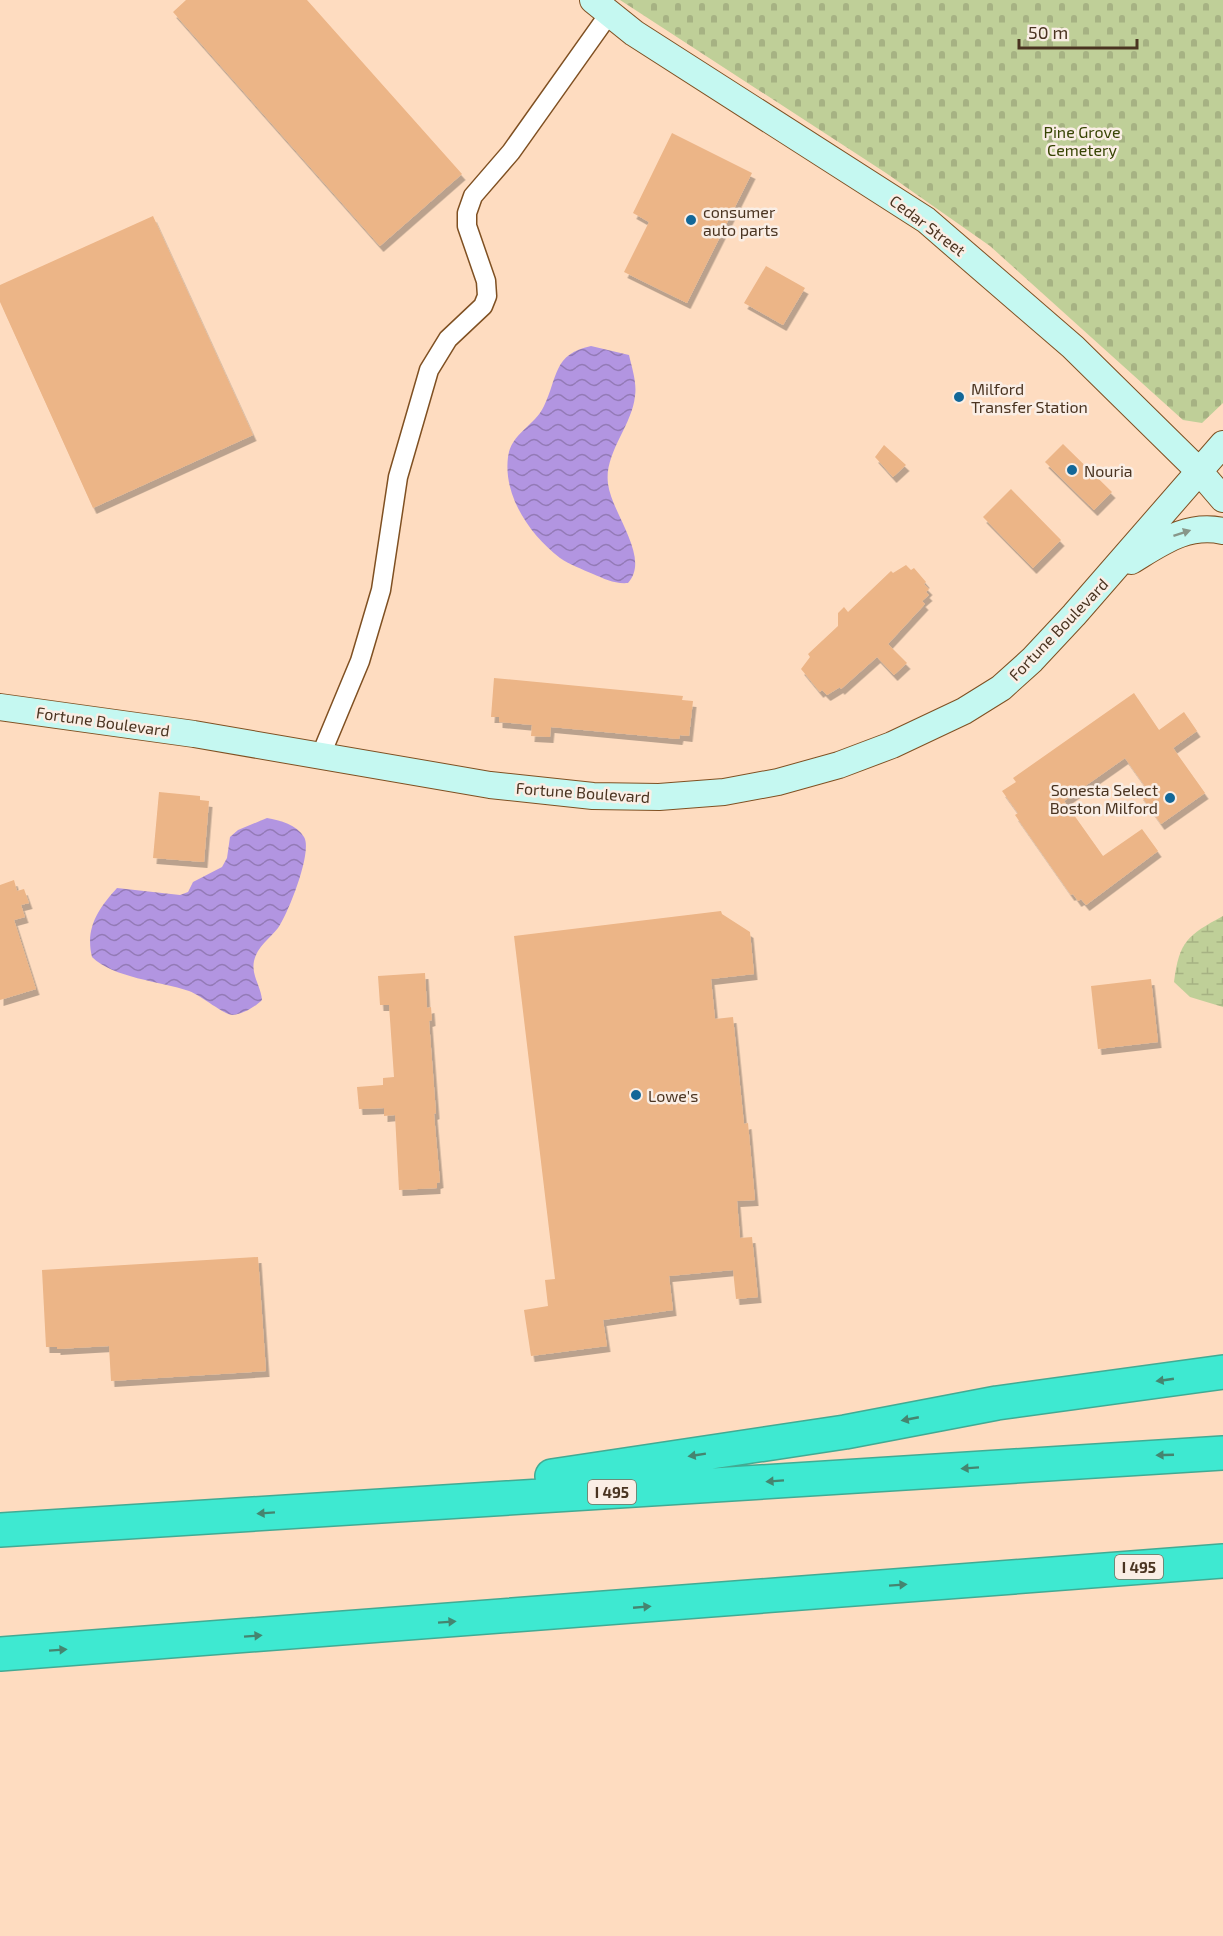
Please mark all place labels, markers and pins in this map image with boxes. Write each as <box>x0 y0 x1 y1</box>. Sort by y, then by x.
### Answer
place label: consumer auto parts <box>703 202 778 239</box>
marker: consumer auto parts <box>684 213 698 227</box>
place label: Milford Transfer Station <box>971 379 1088 416</box>
marker: Milford Transfer Station <box>952 390 966 404</box>
place label: Nouria <box>1084 461 1133 480</box>
marker: Nouria <box>1065 463 1079 477</box>
place label: Sonesta Select Boston Milford <box>1050 780 1158 817</box>
marker: Sonesta Select Boston Milford <box>1163 791 1177 805</box>
place label: Lowe's <box>648 1086 698 1105</box>
marker: Lowe's <box>629 1088 643 1102</box>

